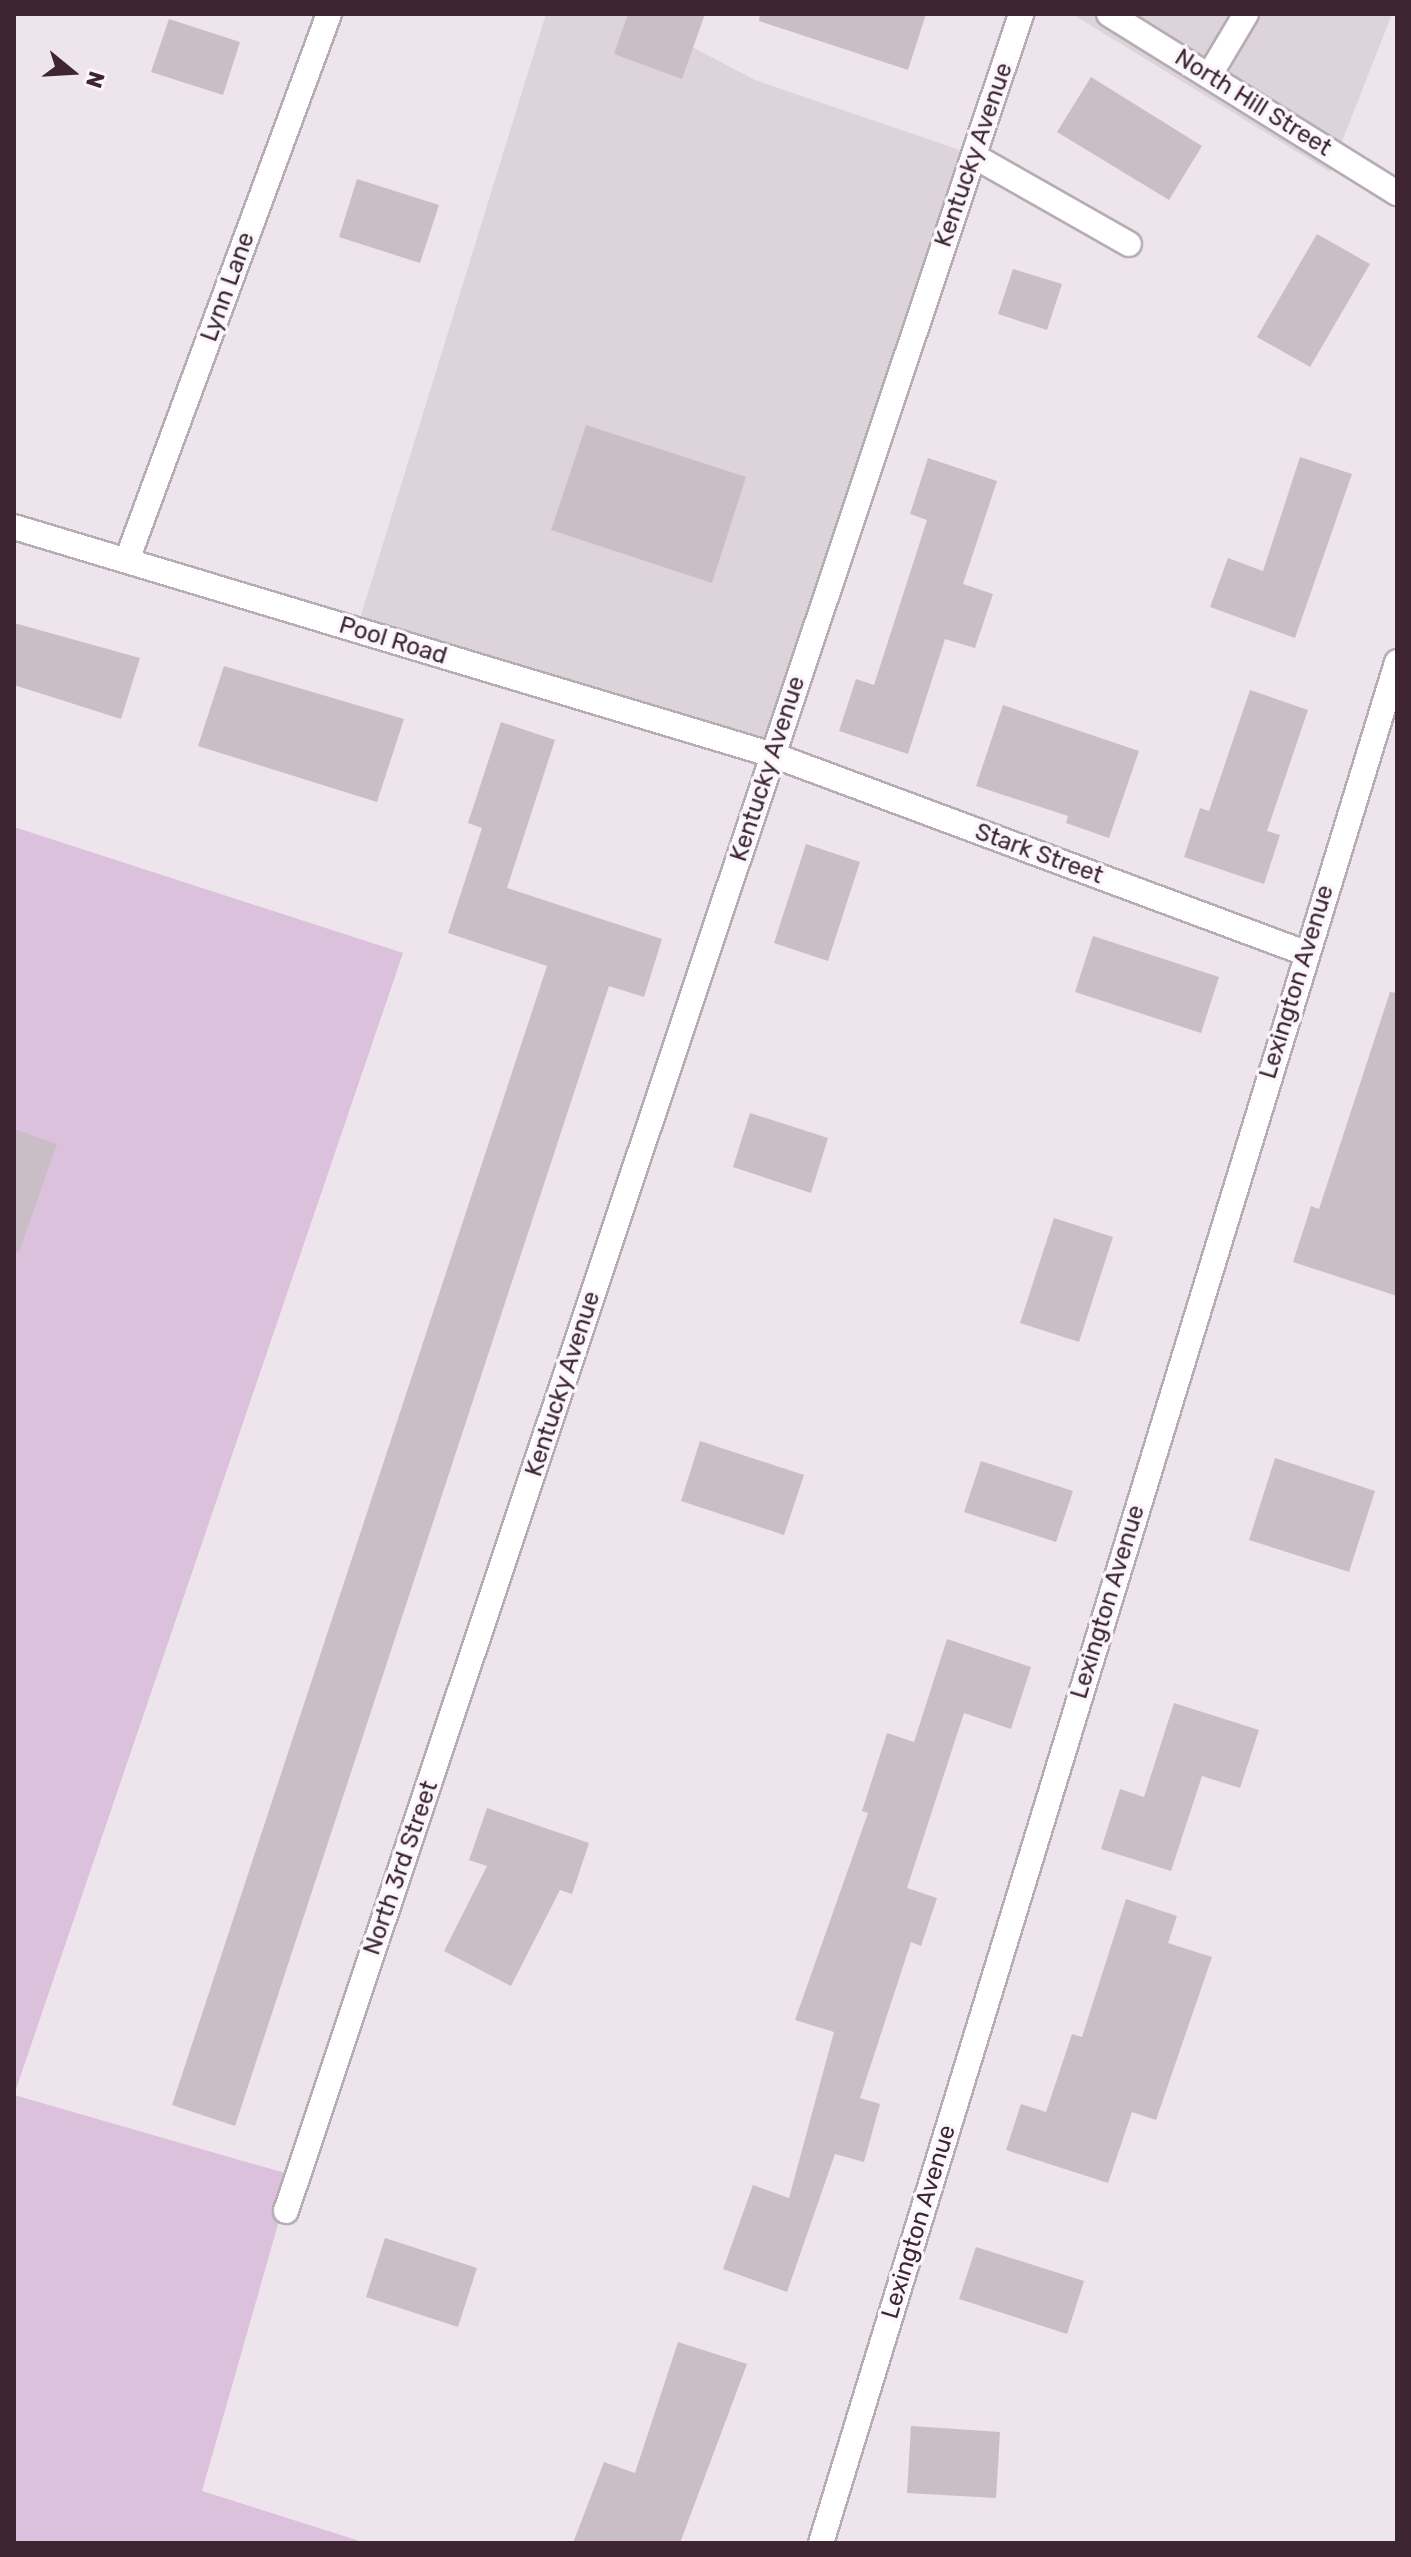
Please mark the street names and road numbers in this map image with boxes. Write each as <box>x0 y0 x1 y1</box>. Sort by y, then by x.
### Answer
street label: North Hill Street <box>1169 43 1337 163</box>
street label: Kentucky Avenue <box>929 59 1019 251</box>
street label: Lynn Lane <box>195 228 261 346</box>
street label: Pool Road <box>336 611 450 671</box>
street label: Kentucky Avenue <box>724 672 812 866</box>
street label: Stark Street <box>971 817 1107 891</box>
street label: Lexington Avenue <box>1254 881 1340 1083</box>
street label: Kentucky Avenue <box>519 1287 607 1481</box>
street label: Lexington Avenue <box>1065 1501 1151 1703</box>
street label: North 3rd Street <box>358 1777 444 1959</box>
street label: Lexington Avenue <box>876 2121 962 2323</box>

